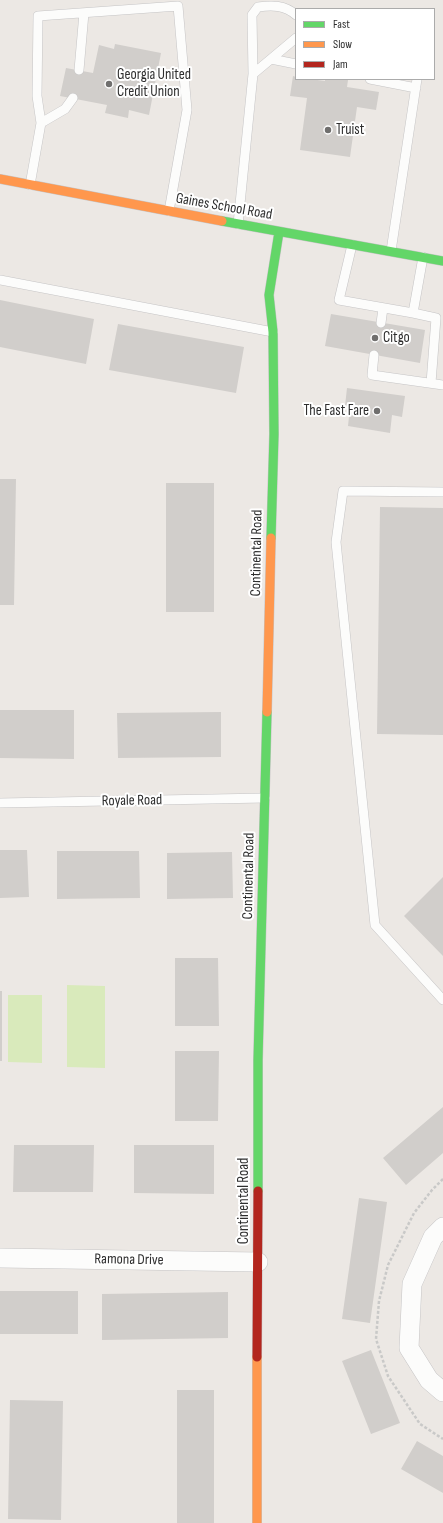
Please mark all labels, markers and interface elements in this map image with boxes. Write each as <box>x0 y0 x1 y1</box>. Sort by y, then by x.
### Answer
legend <box>295 8 435 80</box>
text: Fast <box>333 17 350 32</box>
text: Slow <box>333 37 352 52</box>
text: Jam <box>333 57 348 72</box>
place label: Georgia United Credit Union <box>117 66 191 101</box>
marker: Georgia United Credit Union <box>104 79 114 89</box>
place label: Truist <box>336 121 364 139</box>
marker: Truist <box>323 125 333 135</box>
street label: Gaines School Road <box>174 190 274 224</box>
place label: Citgo <box>383 329 410 347</box>
marker: Citgo <box>370 333 380 343</box>
place label: The Fast Fare <box>303 402 369 420</box>
marker: The Fast Fare <box>372 406 382 416</box>
street label: Continental Road <box>247 510 267 596</box>
street label: Royale Road <box>102 791 162 811</box>
street label: Continental Road <box>239 833 259 919</box>
street label: Continental Road <box>235 1158 253 1244</box>
street label: Ramona Drive <box>94 1250 164 1270</box>

